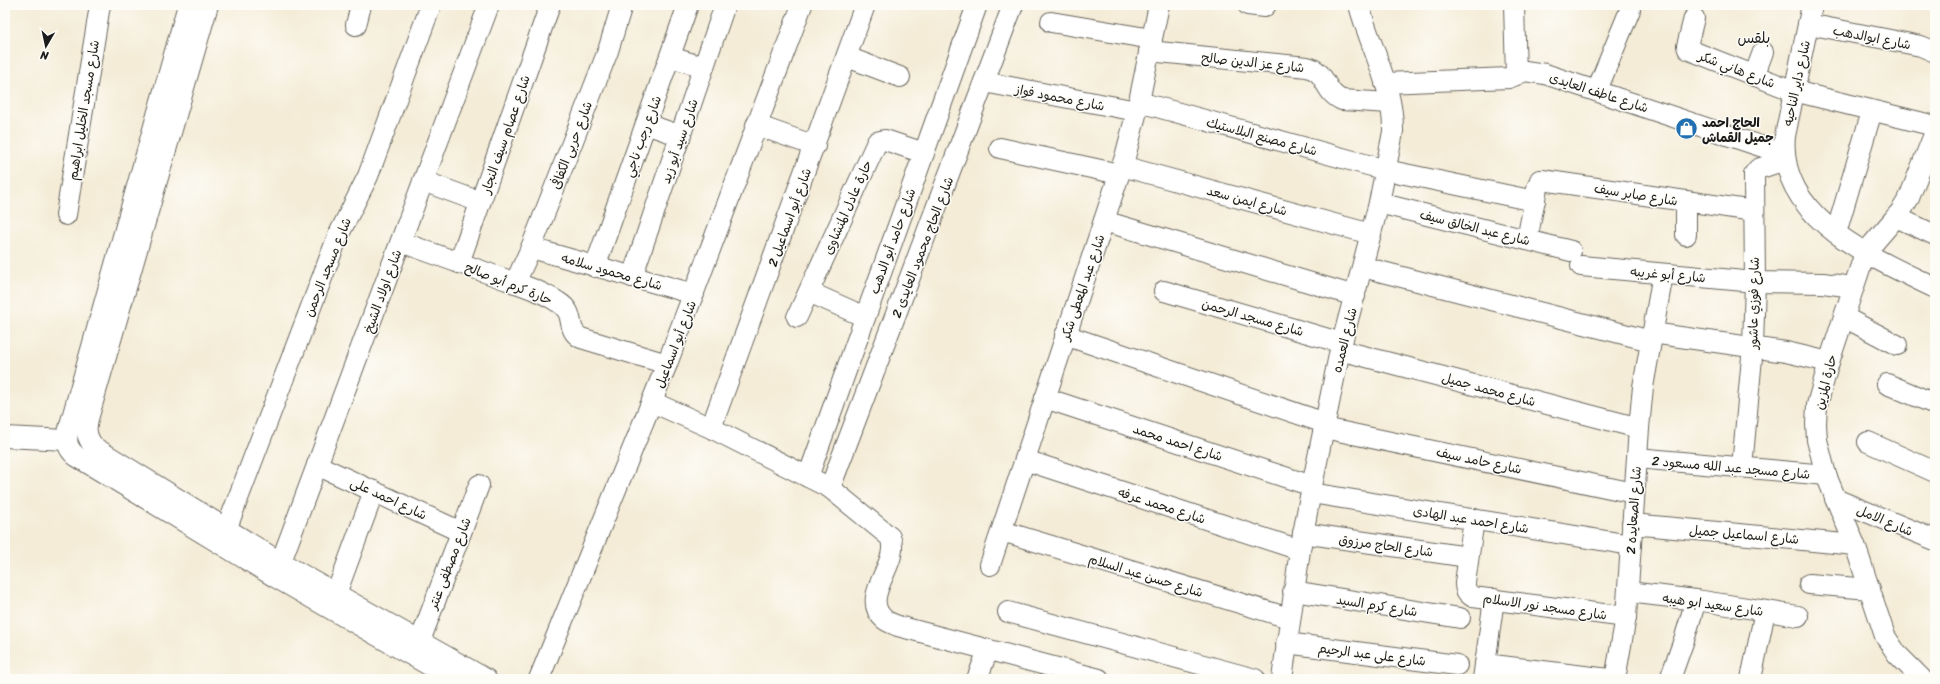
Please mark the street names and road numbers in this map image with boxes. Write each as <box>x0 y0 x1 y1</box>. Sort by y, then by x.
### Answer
street label: شارع ابوالدهب <box>1831 19 1913 56</box>
street label: شارع مسجد الخليل ابراهيم <box>61 38 106 182</box>
street label: شارع داير الناحيه <box>1776 38 1817 128</box>
street label: شارع هاني شكر <box>1694 44 1779 95</box>
street label: شارع عز الدين صالح <box>1200 46 1306 79</box>
street label: شارع عاطف العايدى <box>1546 66 1651 119</box>
street label: شارع عصام سيف النجار <box>474 72 537 198</box>
street label: شارع محمود فواز <box>1012 77 1107 117</box>
street label: شارع رجب ناجي <box>617 92 668 180</box>
street label: شارع سيد أبو زيد <box>654 96 705 187</box>
street label: شارع حربى الكفافى <box>544 98 599 193</box>
street label: شارع مصنع البلاستيك <box>1204 111 1320 162</box>
street label: حارة عادل المنشاوى <box>816 156 879 258</box>
street label: شارع أبو اسماعيل 2 <box>761 165 818 270</box>
street label: شارع الحاج محمود العايدى 2 <box>885 173 960 321</box>
street label: شارع صابر سيف <box>1592 177 1679 212</box>
street label: شارع ايمن سعد <box>1204 179 1290 222</box>
street label: شارع حامد أبو الدهب <box>863 185 922 297</box>
street label: شارع عبد الخالق سيف <box>1417 203 1533 252</box>
street label: شارع مسجد الرحمن <box>297 214 358 320</box>
street label: شارع عبد المعطى شكر <box>1053 231 1111 344</box>
street label: شارع اولاد الشيخ <box>357 246 408 336</box>
street label: شارع محمود سلامه <box>559 246 665 297</box>
street label: حارة كرم أبو صالح <box>462 255 556 311</box>
street label: شارع فوزي عاشور <box>1741 257 1766 350</box>
street label: شارع أبو غريبه <box>1629 260 1707 289</box>
street label: شارع مسجد الرحمن <box>1199 292 1307 343</box>
street label: شارع أبو اسماعيل <box>648 297 703 392</box>
street label: شارع العمده <box>1325 305 1364 375</box>
street label: حارة المزين <box>1808 352 1843 412</box>
street label: شارع محمد جميل <box>1439 366 1538 413</box>
street label: شارع احمد محمد <box>1130 417 1226 468</box>
street label: شارع حامد سيف <box>1434 440 1524 481</box>
street label: شارع مسجد عبد الله مسعود 2 <box>1651 449 1811 486</box>
street label: شارع الصعايده 2 <box>1619 465 1648 555</box>
street label: شارع احمد على <box>347 471 431 526</box>
street label: شارع محمد عرفه <box>1115 480 1209 530</box>
street label: شارع الامل <box>1853 498 1917 543</box>
street label: شارع احمد عبد الهادى <box>1411 499 1531 540</box>
street label: شارع مصطفى عنتر <box>421 514 478 613</box>
street label: شارع اسماعيل جميل <box>1688 518 1800 551</box>
street label: شارع الحاج مرزوق <box>1337 527 1435 563</box>
street label: شارع حسن عبد السلام <box>1086 547 1206 604</box>
street label: شارع مسجد نور الاسلام <box>1481 586 1608 627</box>
street label: شارع سعيد ابو هيبه <box>1661 586 1765 623</box>
street label: شارع كرم السيد <box>1335 588 1419 623</box>
street label: شارع على عبد الرحيم <box>1317 636 1427 673</box>

